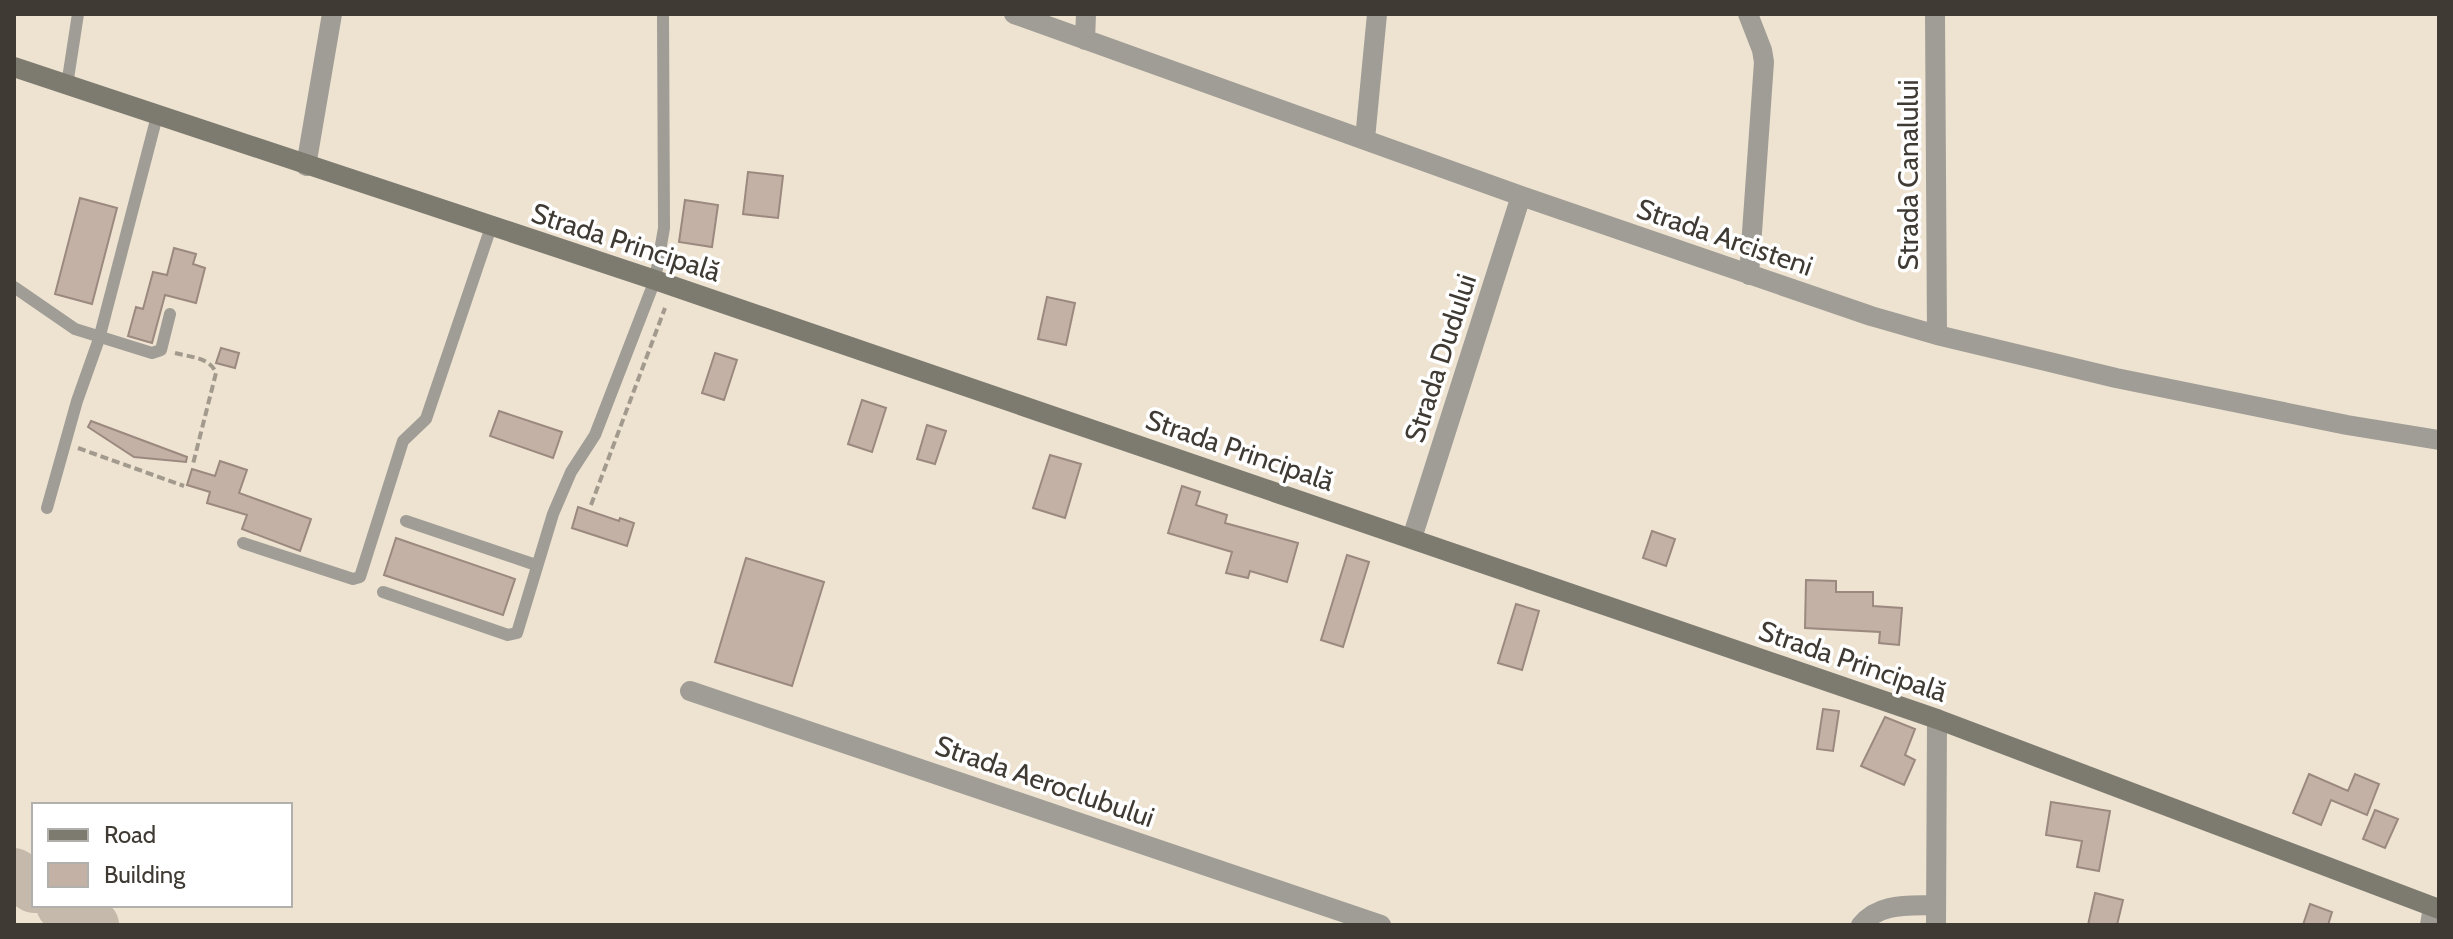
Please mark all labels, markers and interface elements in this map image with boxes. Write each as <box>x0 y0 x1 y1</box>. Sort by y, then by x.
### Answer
street label: Strada Canalului <box>1891 79 1925 271</box>
street label: Strada Arcisteni <box>1632 191 1818 283</box>
street label: Strada Principală <box>527 195 725 289</box>
street label: Strada Dudului <box>1397 270 1483 446</box>
street label: Strada Principală <box>1141 402 1339 498</box>
street label: Strada Principală <box>1754 613 1952 709</box>
street label: Strada Aeroclubului <box>931 728 1159 834</box>
legend <box>32 803 292 907</box>
text: Road <box>104 820 156 849</box>
text: Building <box>104 860 186 889</box>

